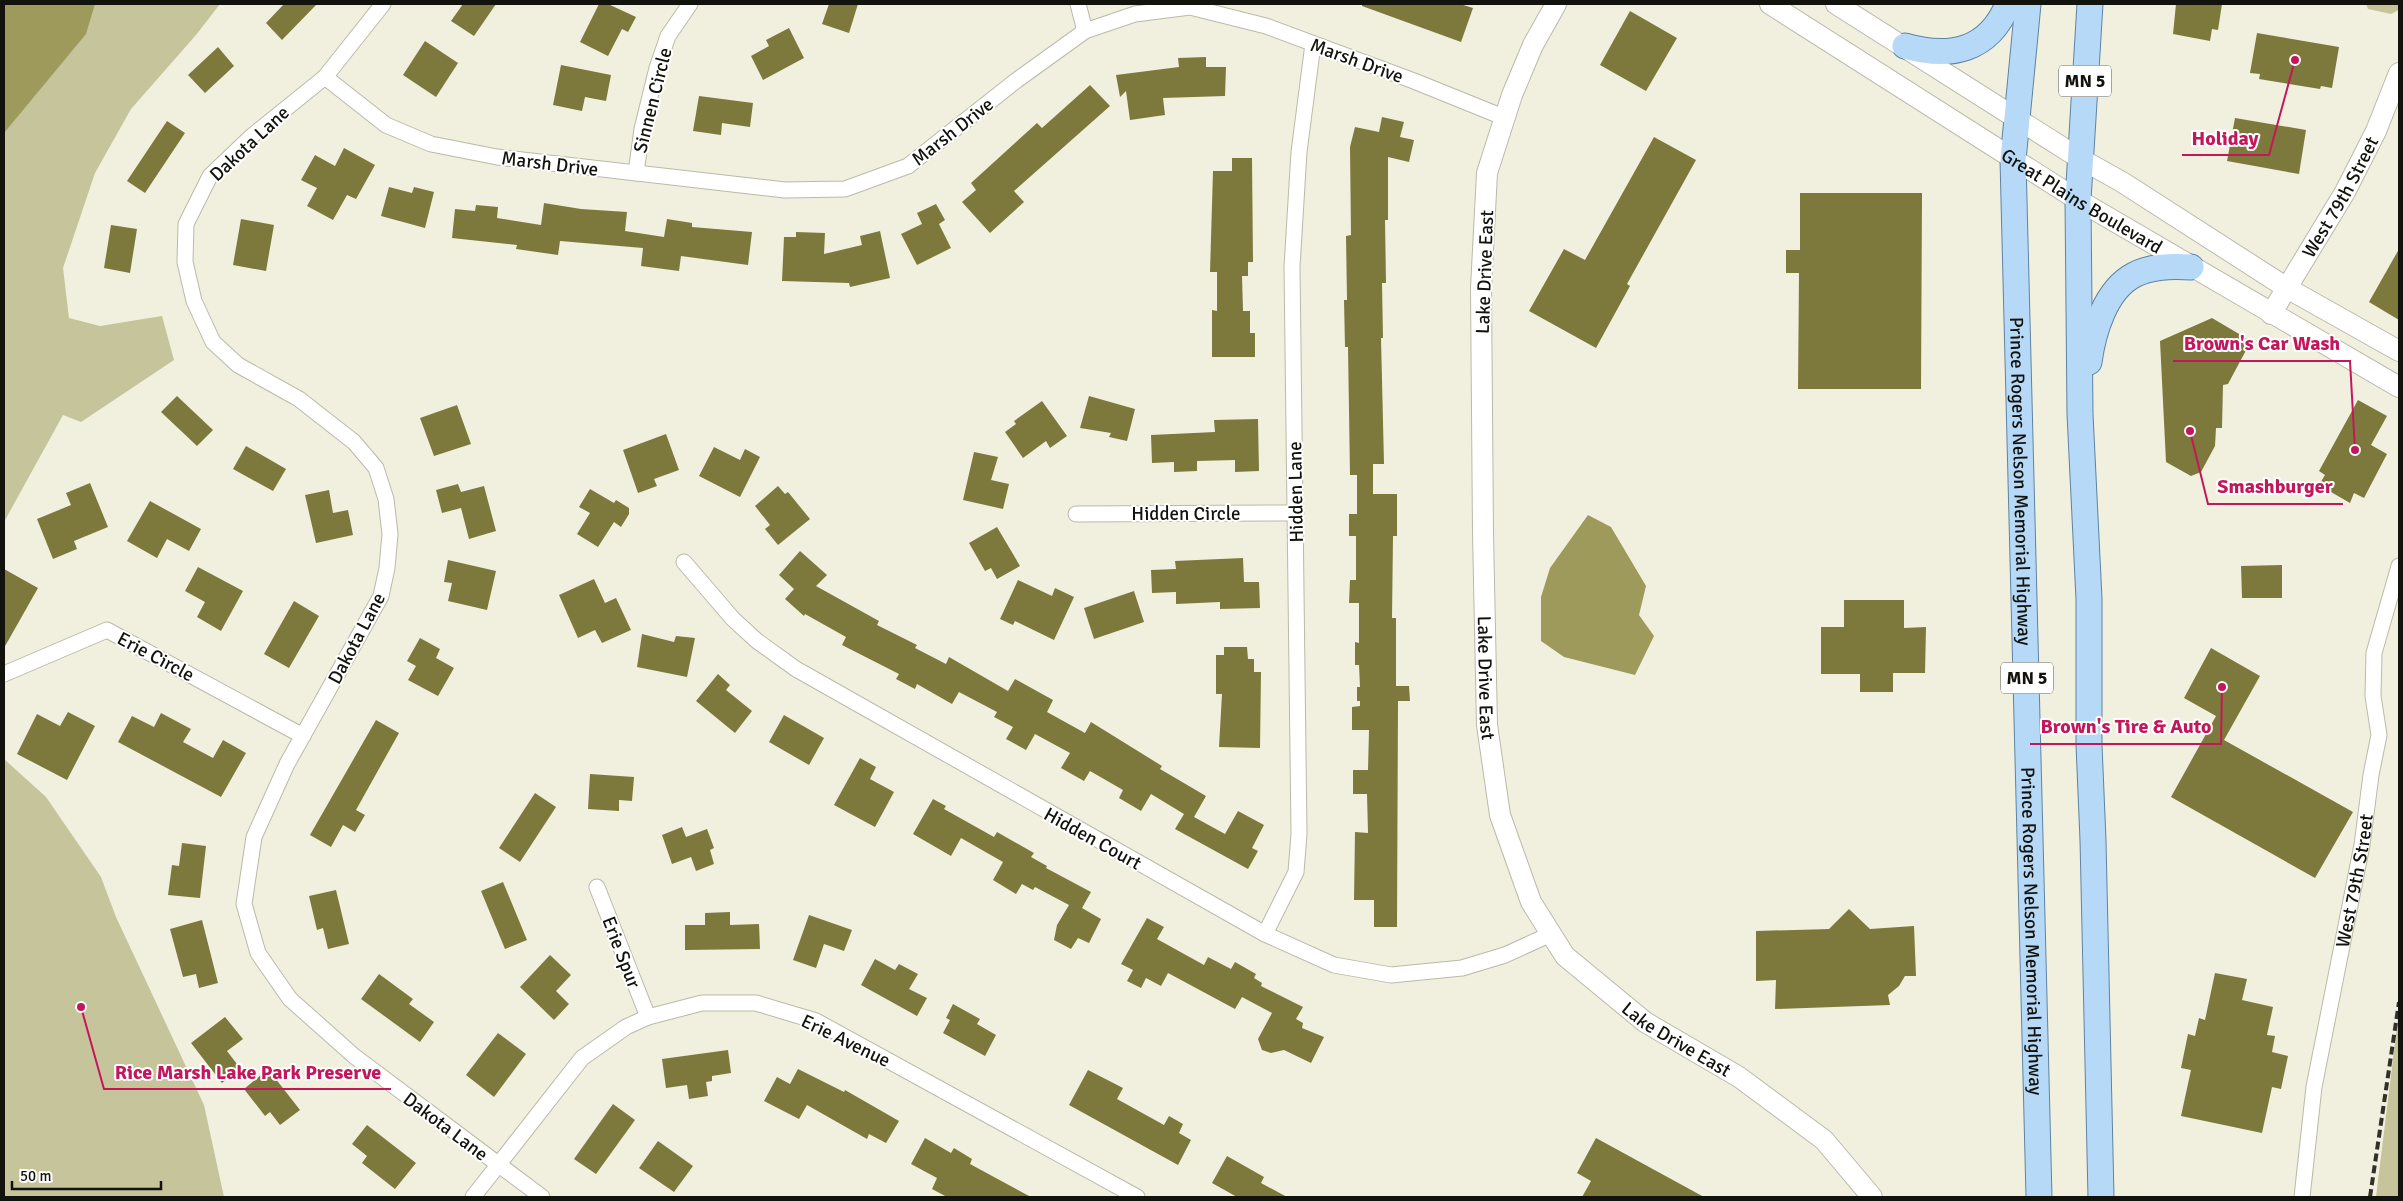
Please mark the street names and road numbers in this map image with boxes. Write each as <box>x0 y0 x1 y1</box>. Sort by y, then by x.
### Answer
street label: Marsh Drive <box>1307 33 1406 89</box>
street label: Sinnen Circle <box>628 45 678 155</box>
road number: MN 5 <box>2059 66 2111 96</box>
street label: Marsh Drive <box>907 92 998 171</box>
street label: Dakota Lane <box>205 101 295 187</box>
street label: West 79th Street <box>2297 132 2384 262</box>
street label: Great Plains Boulevard <box>1997 143 2167 260</box>
street label: Marsh Drive <box>500 146 600 182</box>
street label: Lake Drive East <box>1471 209 1499 334</box>
street label: Prince Rogers Nelson Memorial Highway <box>2004 317 2036 646</box>
street label: Hidden Lane <box>1283 441 1309 543</box>
street label: Hidden Circle <box>1131 502 1241 526</box>
street label: Dakota Lane <box>323 589 391 688</box>
street label: Lake Drive East <box>1472 615 1500 742</box>
street label: Erie Circle <box>113 627 198 687</box>
road number: MN 5 <box>2001 662 2053 694</box>
street label: Prince Rogers Nelson Memorial Highway <box>2015 767 2047 1096</box>
street label: Hidden Court <box>1040 802 1146 876</box>
street label: West 79th Street <box>2331 812 2379 950</box>
street label: Erie Spur <box>596 913 646 992</box>
street label: Lake Drive East <box>1616 997 1735 1083</box>
street label: Erie Avenue <box>797 1009 894 1073</box>
street label: Dakota Lane <box>398 1087 493 1167</box>

